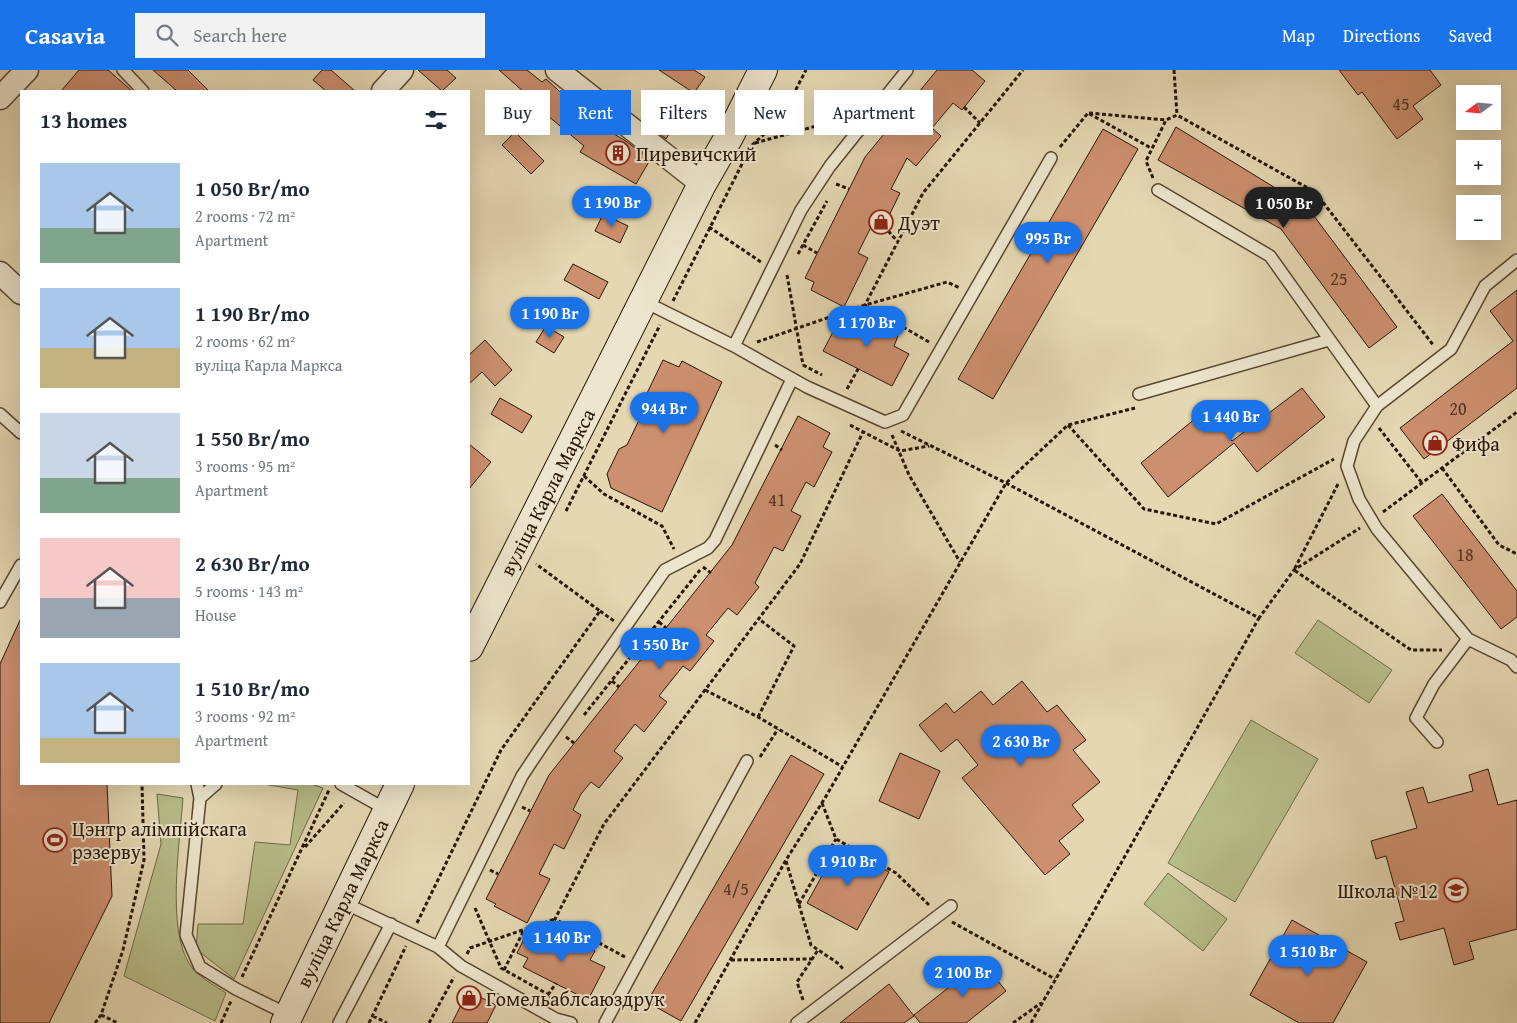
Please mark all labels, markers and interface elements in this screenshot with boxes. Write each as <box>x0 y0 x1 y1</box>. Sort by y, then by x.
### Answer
search box <box>135 13 485 58</box>
text: Casavia <box>25 18 105 53</box>
icon: search <box>153 21 181 49</box>
text: Search here <box>193 21 287 49</box>
text: Map <box>1282 22 1315 49</box>
text: Directions <box>1343 22 1420 49</box>
text: Saved <box>1448 22 1492 49</box>
north arrow <box>1456 85 1501 130</box>
map controls <box>1456 85 1501 240</box>
chip: Buy <box>485 90 550 135</box>
chip: Rent <box>560 90 631 135</box>
chip: Filters <box>641 90 725 135</box>
chip: New <box>735 90 804 135</box>
chip: Apartment <box>814 90 933 135</box>
house number: 45 <box>1392 90 1410 117</box>
text: 13 homes <box>40 105 127 136</box>
icon: filters <box>422 106 450 134</box>
place label: Пиревичский <box>636 139 757 168</box>
building icon: Пиревичский <box>605 140 631 166</box>
button: + <box>1456 140 1501 185</box>
text: 1 050 Br/mo <box>195 173 310 204</box>
icon: home <box>80 183 140 243</box>
pin: 1 190 Br <box>560 186 664 228</box>
pin: 1 050 Br <box>1232 186 1336 229</box>
text: 1 190 Br <box>583 190 641 214</box>
text: 1 050 Br <box>1255 191 1313 215</box>
button: − <box>1456 195 1501 240</box>
text: 2 rooms · 72 m² <box>195 204 295 228</box>
place label: Дуэт <box>897 208 940 237</box>
shop icon: Дуэт <box>868 209 894 235</box>
pin: 995 Br <box>1007 222 1089 264</box>
text: 995 Br <box>1025 226 1071 250</box>
text: Apartment <box>195 228 268 252</box>
house number: 25 <box>1330 265 1348 292</box>
pin: 1 190 Br <box>498 296 602 339</box>
text: 1 190 Br/mo <box>195 298 310 329</box>
text: 1 190 Br <box>521 301 579 325</box>
pin: 1 170 Br <box>815 306 919 348</box>
icon: home <box>80 308 140 368</box>
text: 1 170 Br <box>838 310 896 334</box>
text: 2 rooms · 62 m² <box>195 329 295 353</box>
text: вуліца Карла Маркса <box>195 353 342 377</box>
pin: 944 Br <box>623 392 705 434</box>
house number: 20 <box>1449 395 1467 422</box>
text: 944 Br <box>641 396 687 420</box>
pin: 1 440 Br <box>1179 400 1283 442</box>
street label: вуліца Карла Маркса <box>492 403 602 581</box>
text: 1 440 Br <box>1202 404 1260 428</box>
text: 1 550 Br/mo <box>195 423 310 454</box>
place label: Фифа <box>1452 429 1500 458</box>
shop icon: Фифа <box>1422 430 1448 456</box>
icon: home <box>80 433 140 493</box>
text: 3 rooms · 95 m² <box>195 454 295 478</box>
text: Apartment <box>195 478 268 502</box>
house number: 41 <box>768 486 786 513</box>
house number: 18 <box>1456 541 1474 568</box>
text: 2 630 Br/mo <box>195 548 310 579</box>
icon: home <box>80 558 140 618</box>
text: 5 rooms · 143 m² <box>195 579 303 603</box>
text: House <box>195 603 236 627</box>
pin: 1 550 Br <box>608 628 712 670</box>
text: 1 550 Br <box>631 632 689 656</box>
text: 1 510 Br/mo <box>195 673 310 704</box>
icon: home <box>80 683 140 743</box>
text: 3 rooms · 92 m² <box>195 704 295 728</box>
pin: 2 630 Br <box>969 724 1073 767</box>
text: Apartment <box>195 728 268 752</box>
text: 2 630 Br <box>992 729 1050 753</box>
street label: вуліца Карла Маркса <box>289 813 396 992</box>
place label: Цэнтр алімпійскага рэзерву <box>72 814 247 866</box>
sports icon: Цэнтр алімпійскага рэзерву <box>42 827 68 853</box>
pin: 1 910 Br <box>796 844 900 887</box>
text: 1 910 Br <box>819 849 877 873</box>
house number: 4/5 <box>723 875 749 902</box>
place label: Школа №12 <box>1338 876 1438 905</box>
school or university icon: Школа №12 <box>1443 877 1469 903</box>
pin: 1 140 Br <box>510 920 614 963</box>
text: 1 140 Br <box>533 925 591 949</box>
pin: 1 510 Br <box>1256 934 1360 977</box>
text: 1 510 Br <box>1279 939 1337 963</box>
pin: 2 100 Br <box>911 956 1015 998</box>
text: 2 100 Br <box>934 960 992 984</box>
place label: Гомельаблсаюздрук <box>486 984 665 1013</box>
shop icon: Гомельаблсаюздрук <box>456 985 482 1011</box>

